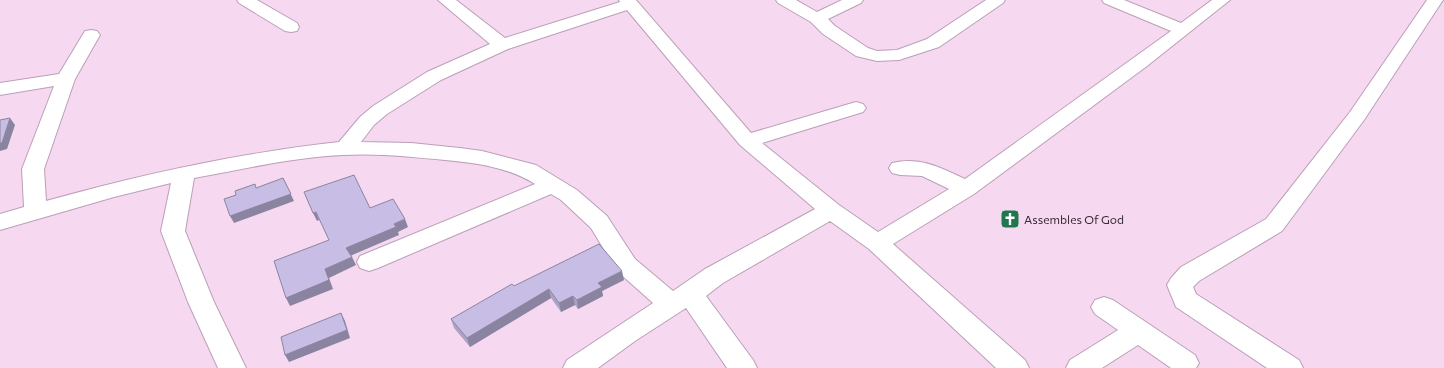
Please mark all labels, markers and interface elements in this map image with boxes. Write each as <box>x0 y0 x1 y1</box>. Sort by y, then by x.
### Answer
church icon: Assembles Of God <box>999 208 1021 230</box>
place label: Assembles Of God <box>1024 212 1124 226</box>

